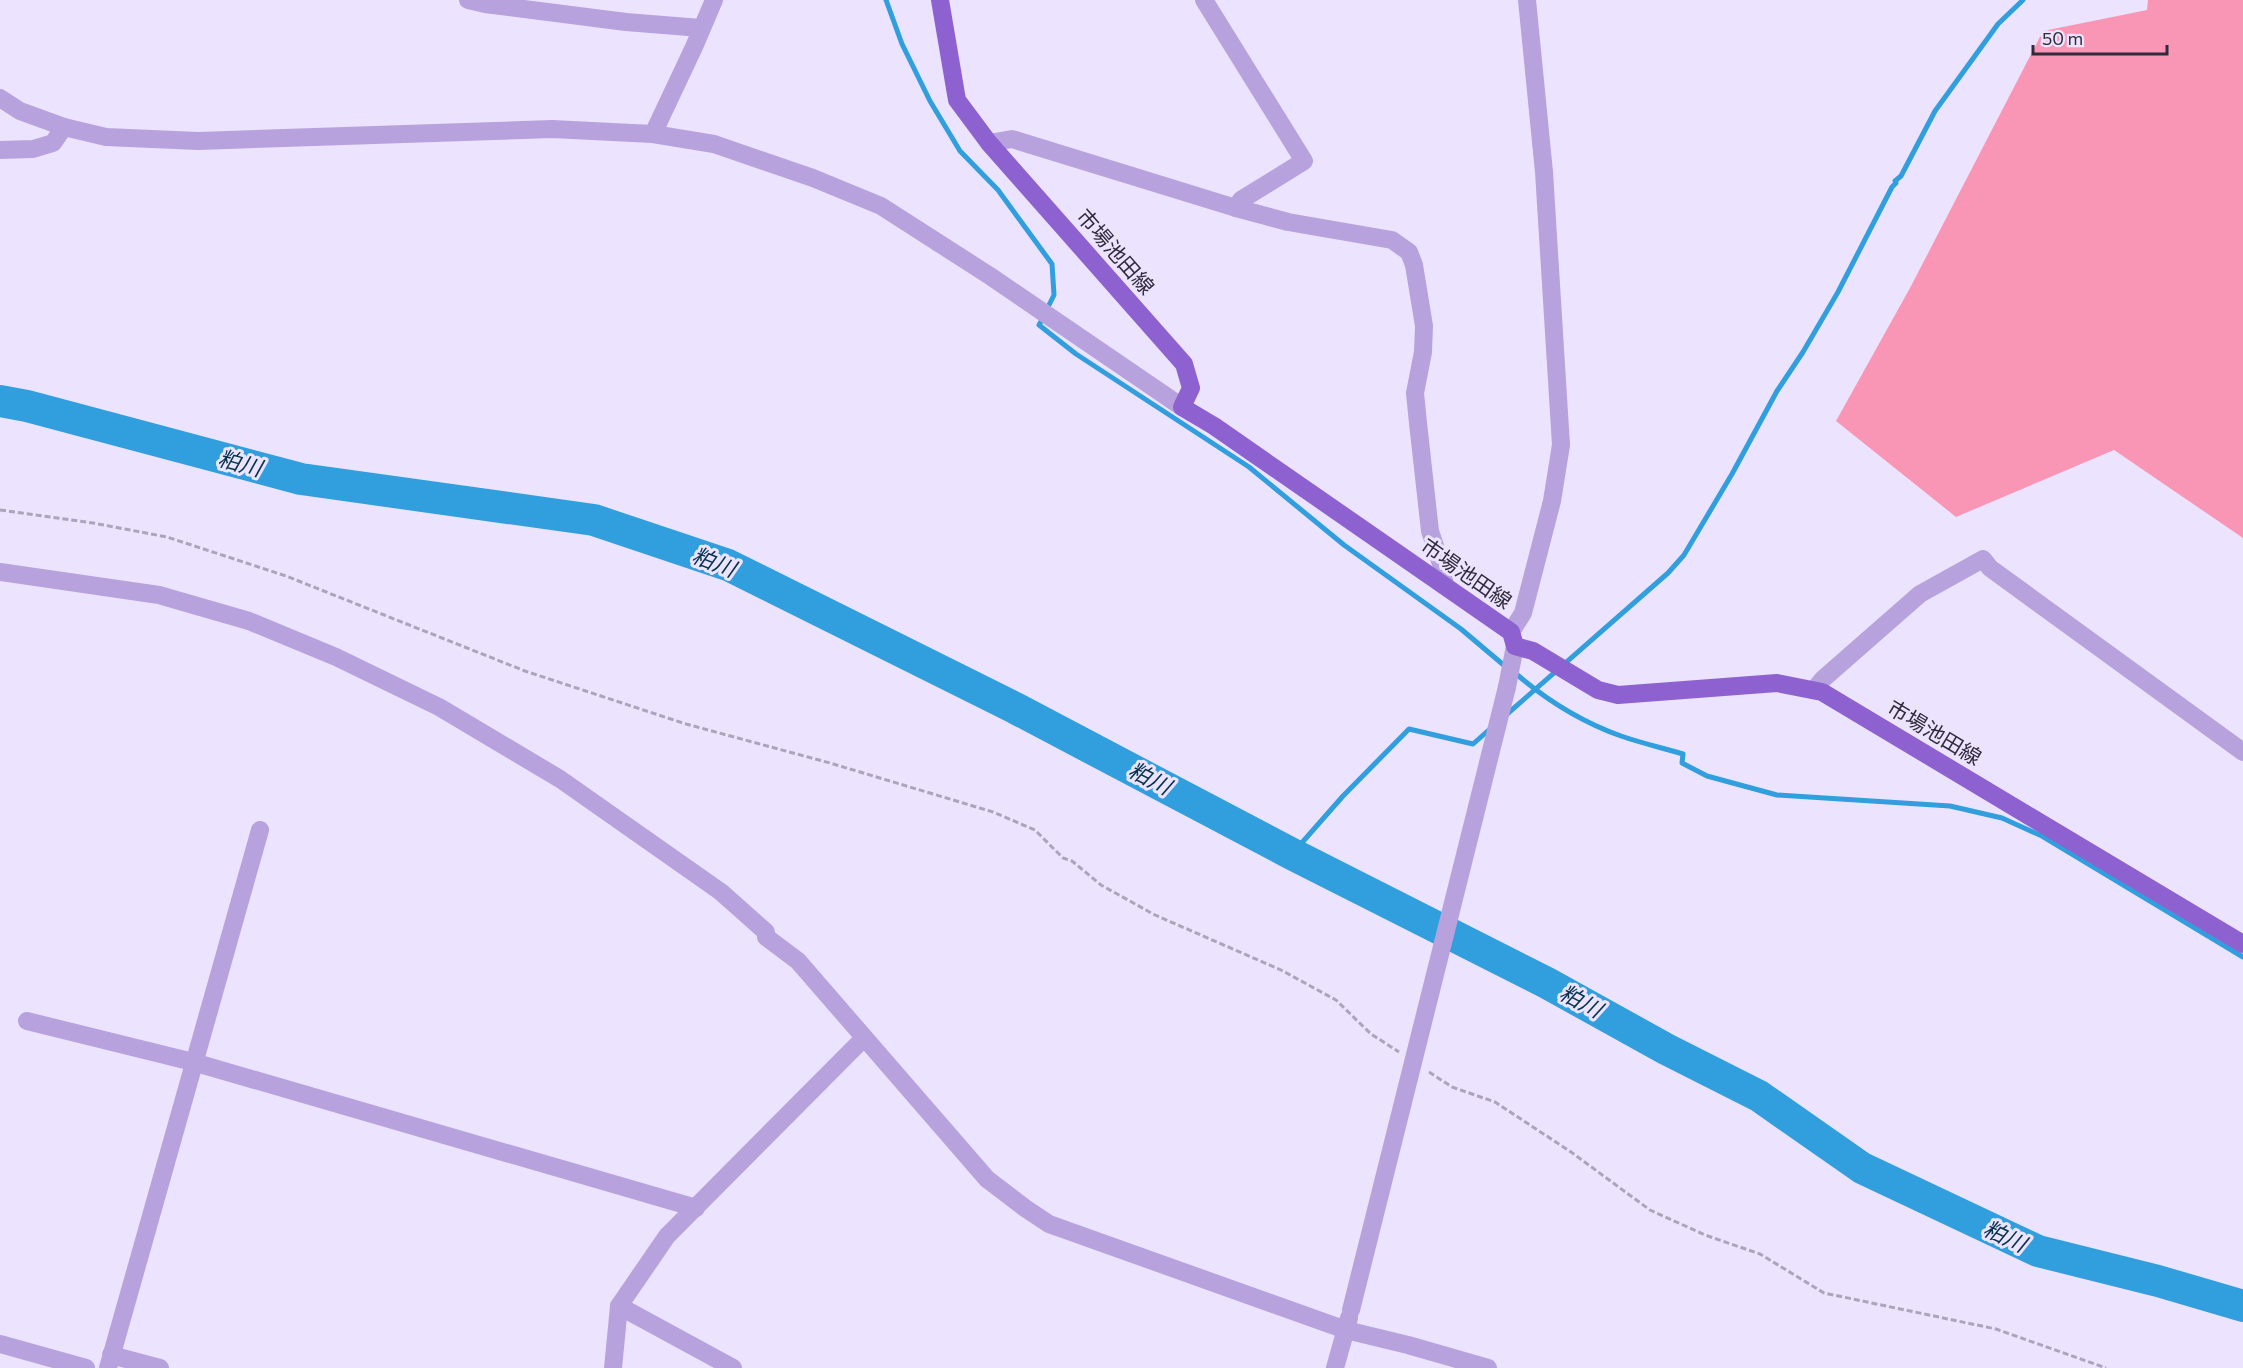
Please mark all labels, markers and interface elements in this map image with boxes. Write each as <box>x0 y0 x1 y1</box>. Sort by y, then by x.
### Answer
scale bar <box>2033 18 2166 56</box>
text: 50 m <box>2042 27 2083 49</box>
street label: 市場池田線 <box>1072 203 1160 299</box>
water label: 粕川 <box>215 444 267 482</box>
street label: 市場池田線 <box>1417 532 1517 613</box>
water label: 粕川 <box>689 541 741 583</box>
street label: 市場池田線 <box>1883 694 1986 769</box>
water label: 粕川 <box>1124 756 1178 800</box>
water label: 粕川 <box>1555 978 1609 1024</box>
water label: 粕川 <box>1980 1214 2033 1258</box>

